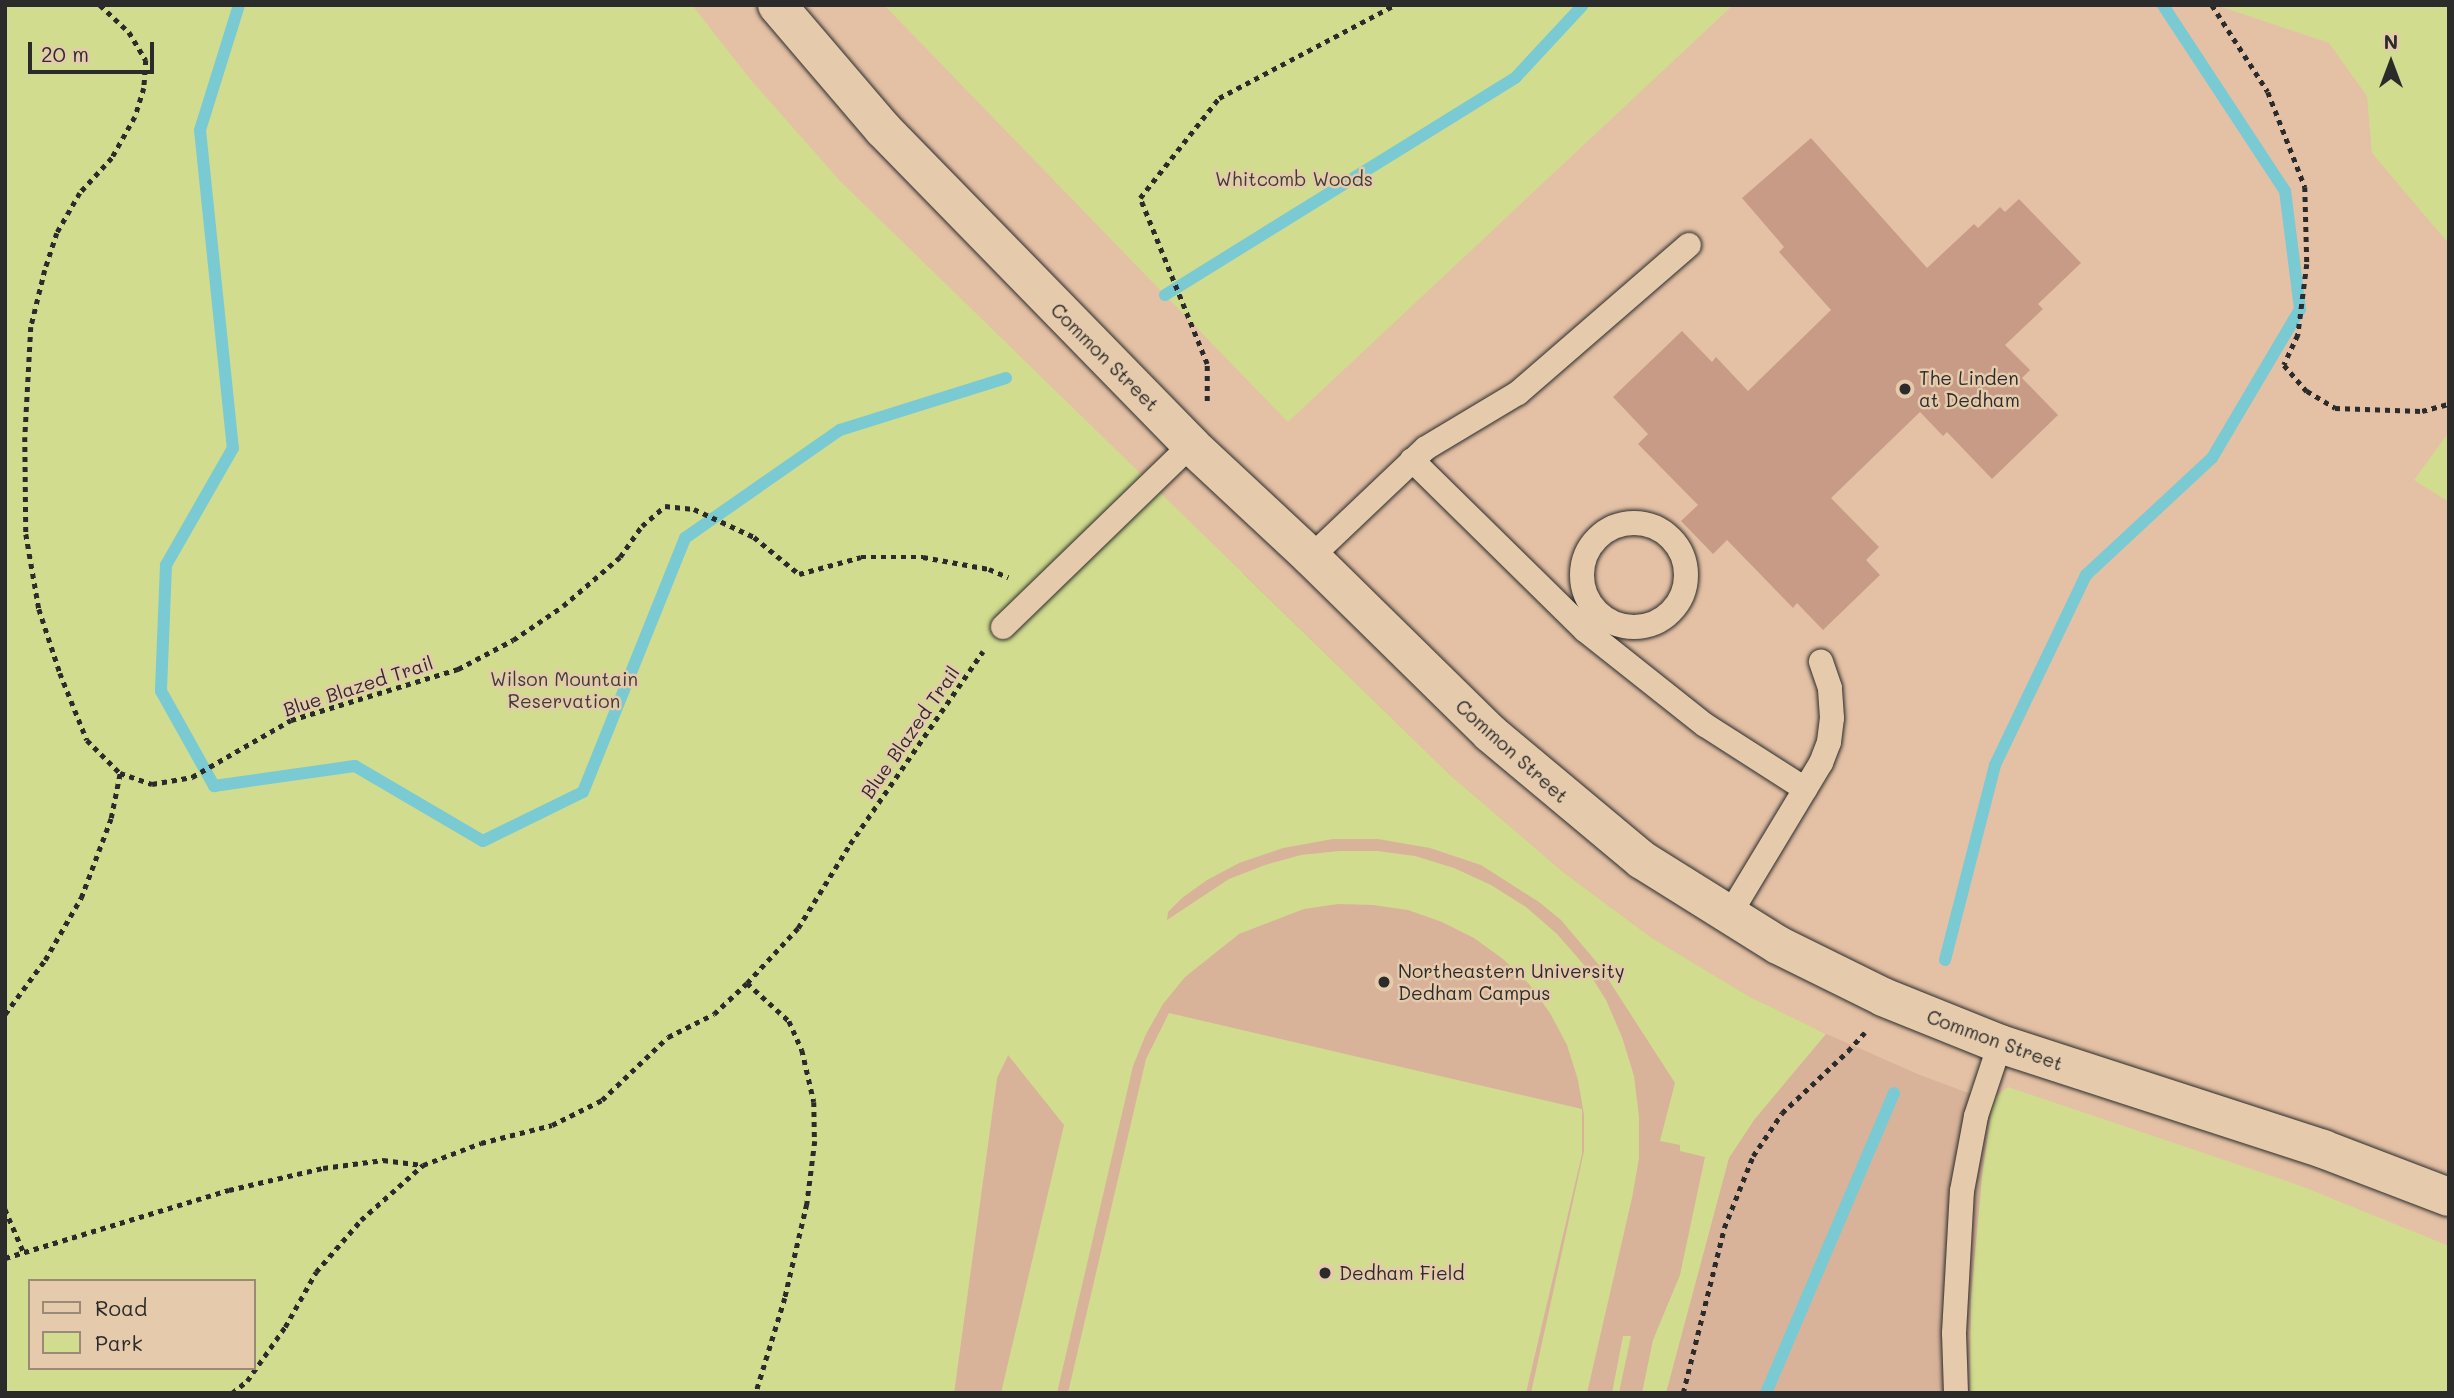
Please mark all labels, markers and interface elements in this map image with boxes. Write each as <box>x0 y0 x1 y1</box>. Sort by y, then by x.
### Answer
scale bar <box>32 28 158 72</box>
north arrow <box>2356 28 2426 98</box>
text: N <box>2384 29 2398 54</box>
text: 20 m <box>41 40 89 67</box>
park label: Whitcomb Woods <box>1215 168 1373 190</box>
street label: Common Street <box>1046 298 1164 416</box>
place label: The Linden at Dedham <box>1919 367 2020 411</box>
marker: The Linden at Dedham <box>1897 381 1913 397</box>
street label: Blue Blazed Trail <box>280 651 436 721</box>
street label: Blue Blazed Trail <box>856 661 964 803</box>
park label: Wilson Mountain Reservation <box>490 668 638 712</box>
street label: Common Street <box>1451 695 1573 807</box>
place label: Northeastern University Dedham Campus <box>1398 960 1625 1004</box>
marker: Northeastern University Dedham Campus <box>1376 974 1392 990</box>
street label: Common Street <box>1924 1005 2066 1075</box>
place label: Dedham Field <box>1339 1262 1465 1284</box>
marker: Dedham Field <box>1317 1265 1333 1281</box>
legend <box>28 1279 256 1370</box>
text: Road <box>95 1294 147 1321</box>
text: Park <box>95 1329 143 1356</box>

